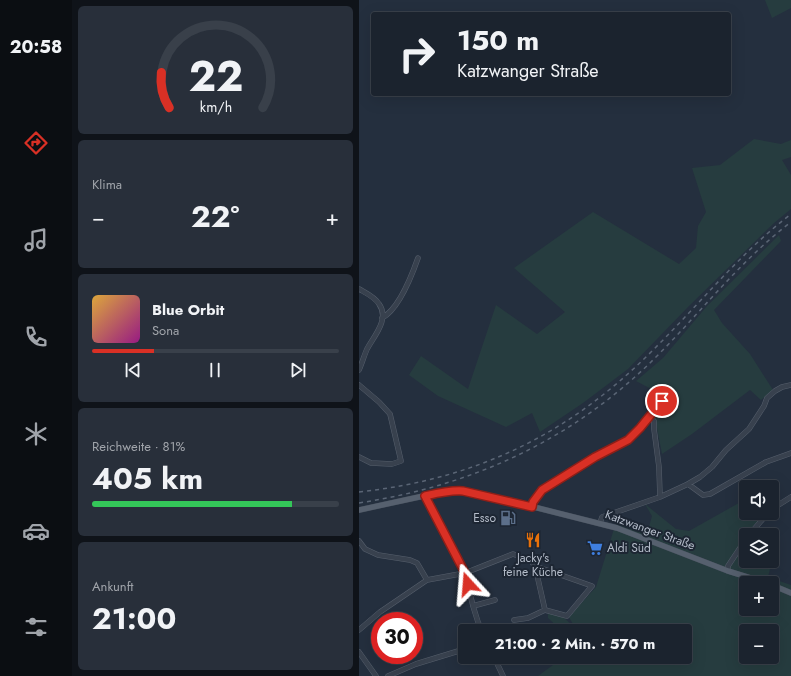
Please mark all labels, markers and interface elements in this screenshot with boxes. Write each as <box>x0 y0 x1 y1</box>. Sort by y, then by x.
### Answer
text: 150 m <box>457 20 539 61</box>
icon: right <box>391 28 443 80</box>
text: 20:58 <box>10 34 62 60</box>
text: 22 <box>188 46 243 107</box>
text: Katzwanger Straße <box>457 58 599 84</box>
text: km/h <box>199 97 232 117</box>
icon: directions <box>22 129 50 157</box>
text: Klima <box>92 175 122 194</box>
text: 22° <box>191 195 239 238</box>
text: − <box>92 201 105 233</box>
text: + <box>325 201 339 233</box>
icon: music <box>22 226 50 254</box>
text: Blue Orbit <box>152 299 224 321</box>
text: Sona <box>152 321 179 340</box>
icon: phone <box>22 323 50 351</box>
icon: previous <box>122 359 144 381</box>
icon: pause <box>204 359 226 381</box>
icon: next <box>287 359 309 381</box>
pin <box>645 384 679 418</box>
icon: arrive <box>651 390 673 412</box>
icon: climate <box>22 420 50 448</box>
text: Reichweite · 81% <box>92 437 185 456</box>
text: 405 km <box>92 457 203 500</box>
map controls <box>739 480 779 664</box>
button: sound <box>739 480 779 520</box>
street label: Katzwanger Straße <box>603 505 697 555</box>
place label: Esso <box>473 509 496 527</box>
fuel station icon: Esso <box>499 509 517 527</box>
icon: car <box>22 517 50 545</box>
button: layers <box>739 528 779 568</box>
restaurant icon: Jacky's feine Küche <box>524 531 542 549</box>
supermarket icon: Aldi Süd <box>586 539 604 557</box>
place label: Aldi Süd <box>607 539 651 557</box>
place label: Jacky's feine Küche <box>503 549 563 581</box>
position arrow <box>447 563 489 605</box>
button: + <box>739 576 779 616</box>
text: Ankunft <box>92 577 133 596</box>
text: 21:00 <box>92 597 176 640</box>
speed limit sign: 30 <box>371 612 423 664</box>
icon: filters <box>22 613 50 641</box>
button: − <box>739 624 779 664</box>
text: 21:00 · 2 Min. · 570 m <box>495 633 655 655</box>

